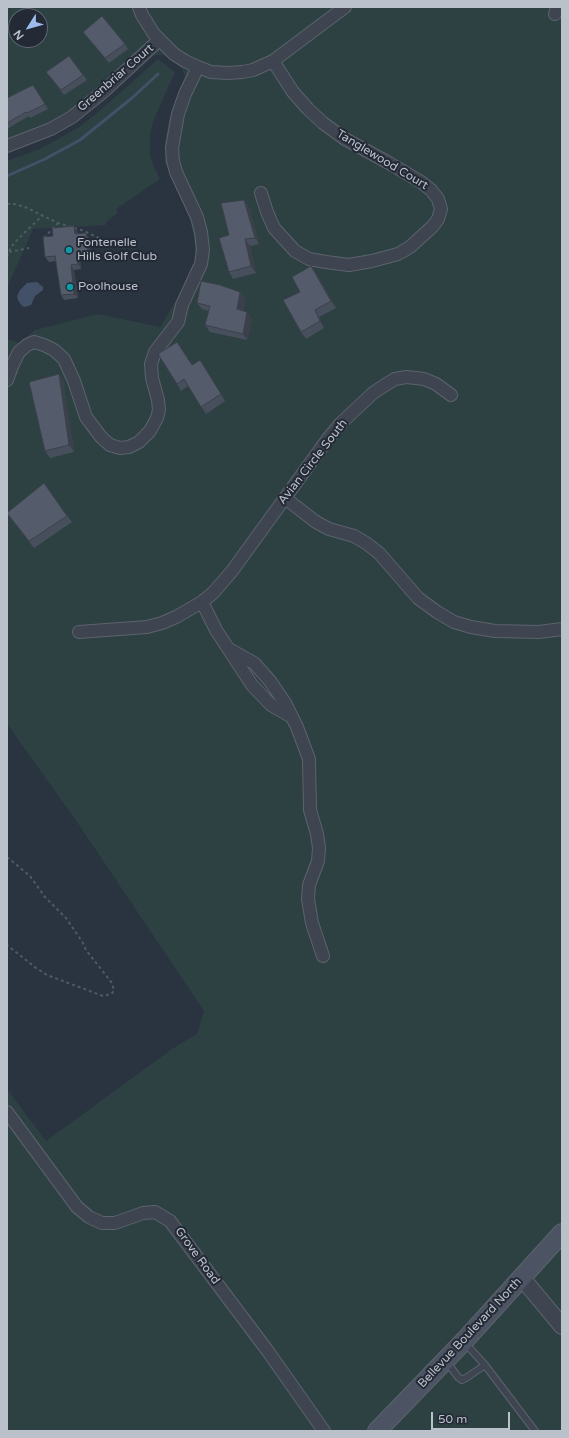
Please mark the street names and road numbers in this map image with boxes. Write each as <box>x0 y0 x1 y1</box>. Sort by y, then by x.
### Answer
street label: Greenbriar Court <box>75 41 157 115</box>
street label: Tanglewood Court <box>334 127 430 193</box>
street label: Avian Circle South <box>275 417 351 507</box>
street label: Grove Road <box>171 1225 223 1287</box>
street label: Bellevue Boulevard North <box>415 1275 525 1391</box>

